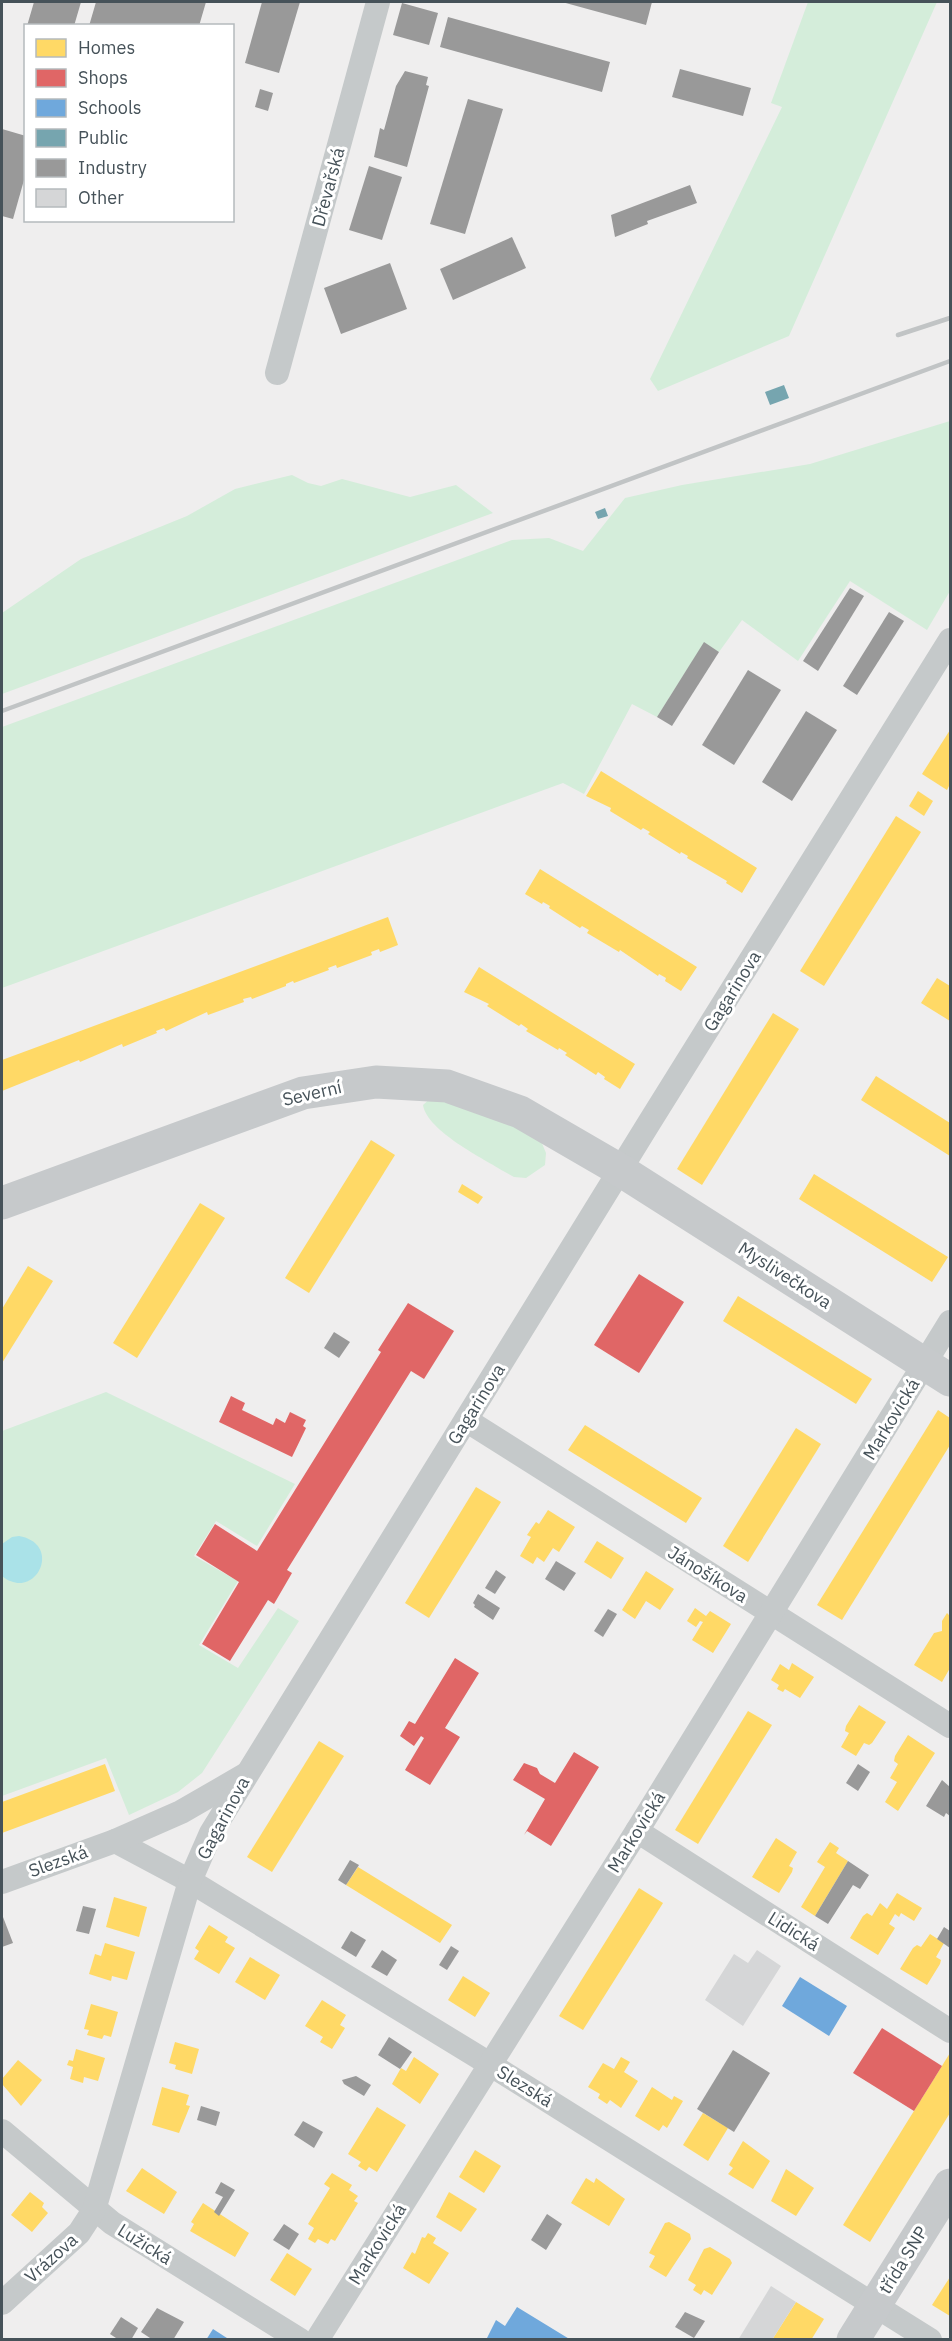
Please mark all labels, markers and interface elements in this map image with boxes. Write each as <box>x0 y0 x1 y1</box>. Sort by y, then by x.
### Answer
legend <box>24 24 234 222</box>
text: Homes <box>78 36 135 59</box>
text: Shops <box>78 66 128 89</box>
text: Schools <box>78 96 142 119</box>
text: Public <box>78 126 128 149</box>
street label: Dřevařská <box>306 145 350 229</box>
text: Industry <box>78 156 147 179</box>
text: Other <box>78 186 124 209</box>
street label: Gagarinova <box>698 946 766 1036</box>
street label: Severní <box>280 1075 344 1111</box>
street label: Myslivečkova <box>734 1236 836 1314</box>
street label: Gagarinova <box>442 1359 510 1449</box>
street label: Markovická <box>858 1374 925 1464</box>
street label: Jánošíkova <box>664 1540 752 1608</box>
street label: Gagarinova <box>192 1772 255 1863</box>
street label: Markovická <box>602 1787 670 1877</box>
street label: Slezská <box>25 1840 91 1882</box>
street label: Lidická <box>764 1906 824 1956</box>
street label: Slezská <box>493 2060 557 2112</box>
street label: Markovická <box>343 2199 411 2289</box>
street label: Lužická <box>113 2218 177 2270</box>
street label: třída SNP <box>873 2222 933 2298</box>
street label: Vrázova <box>20 2228 82 2288</box>

